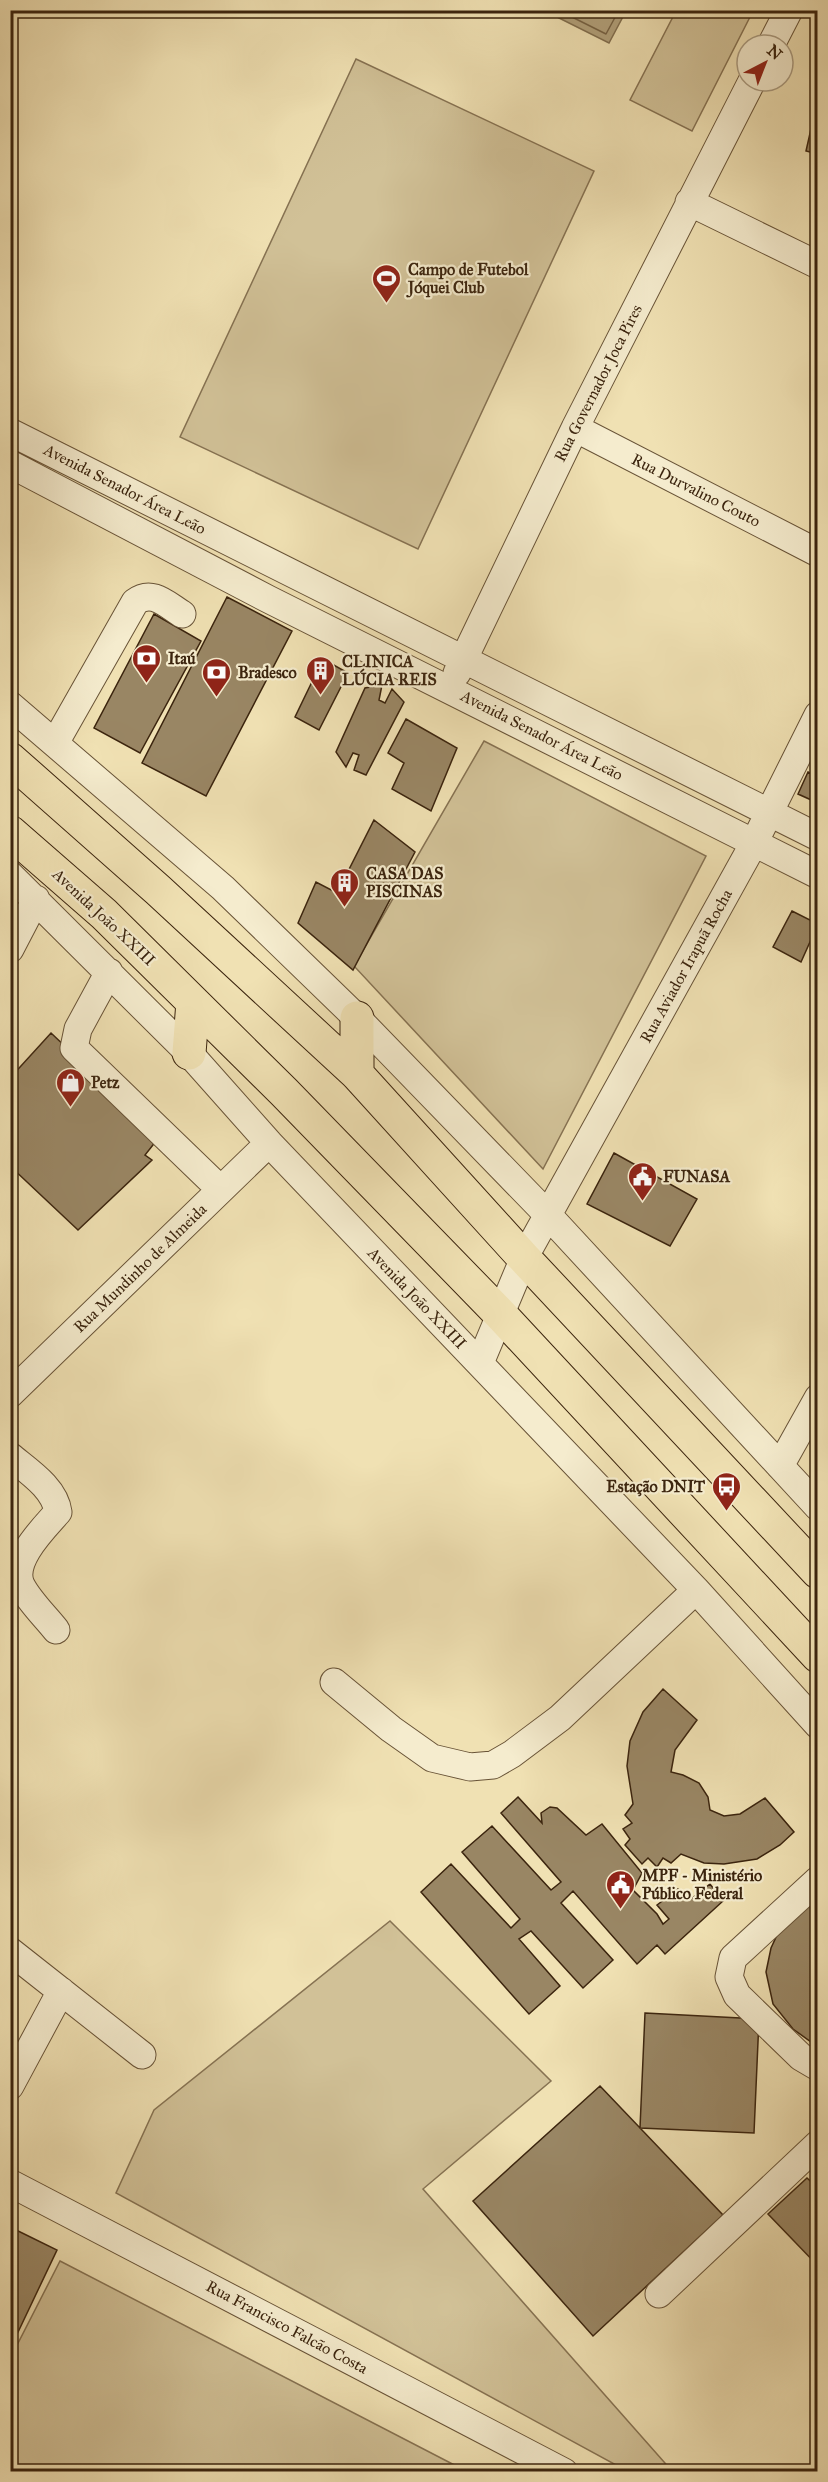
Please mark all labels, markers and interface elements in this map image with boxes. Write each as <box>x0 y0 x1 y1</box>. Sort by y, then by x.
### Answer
north arrow <box>735 33 795 93</box>
text: N <box>763 41 786 64</box>
place label: Campo de Futebol Jóquei Club <box>406 260 529 298</box>
sports icon: Campo de Futebol Jóquei Club <box>371 262 403 304</box>
street label: Rua Governador Joca Pires <box>550 301 647 465</box>
street label: Avenida Senador Área Leão <box>40 438 210 538</box>
street label: Rua Durvalino Couto <box>628 449 764 531</box>
bank icon: Itaú <box>131 642 163 684</box>
place label: Itaú <box>168 649 196 668</box>
place label: CLINICA LÚCIA REIS <box>342 652 437 689</box>
building icon: CLINICA LÚCIA REIS <box>305 654 337 696</box>
bank icon: Bradesco <box>201 656 233 698</box>
place label: Bradesco <box>238 663 297 682</box>
street label: Avenida Senador Área Leão <box>457 684 627 784</box>
street label: Avenida João XXIII <box>47 864 159 970</box>
place label: CASA DAS PISCINAS <box>366 864 443 901</box>
building icon: CASA DAS PISCINAS <box>329 866 361 908</box>
street label: Rua Aviador Irapuã Rocha <box>636 886 736 1046</box>
shop icon: Petz <box>54 1066 86 1108</box>
place label: Petz <box>91 1073 120 1092</box>
public building icon: FUNASA <box>626 1160 658 1202</box>
place label: FUNASA <box>663 1167 731 1186</box>
street label: Rua Mundinho de Almeida <box>70 1199 211 1336</box>
street label: Avenida João XXIII <box>362 1243 470 1353</box>
bus stop icon: Estação DNIT <box>710 1470 742 1512</box>
place label: Estação DNIT <box>606 1477 705 1497</box>
place label: MPF - Ministério Público Federal <box>642 1866 762 1903</box>
public building icon: MPF - Ministério Público Federal <box>605 1868 637 1910</box>
street label: Rua Francisco Falcão Costa <box>203 2276 371 2378</box>

